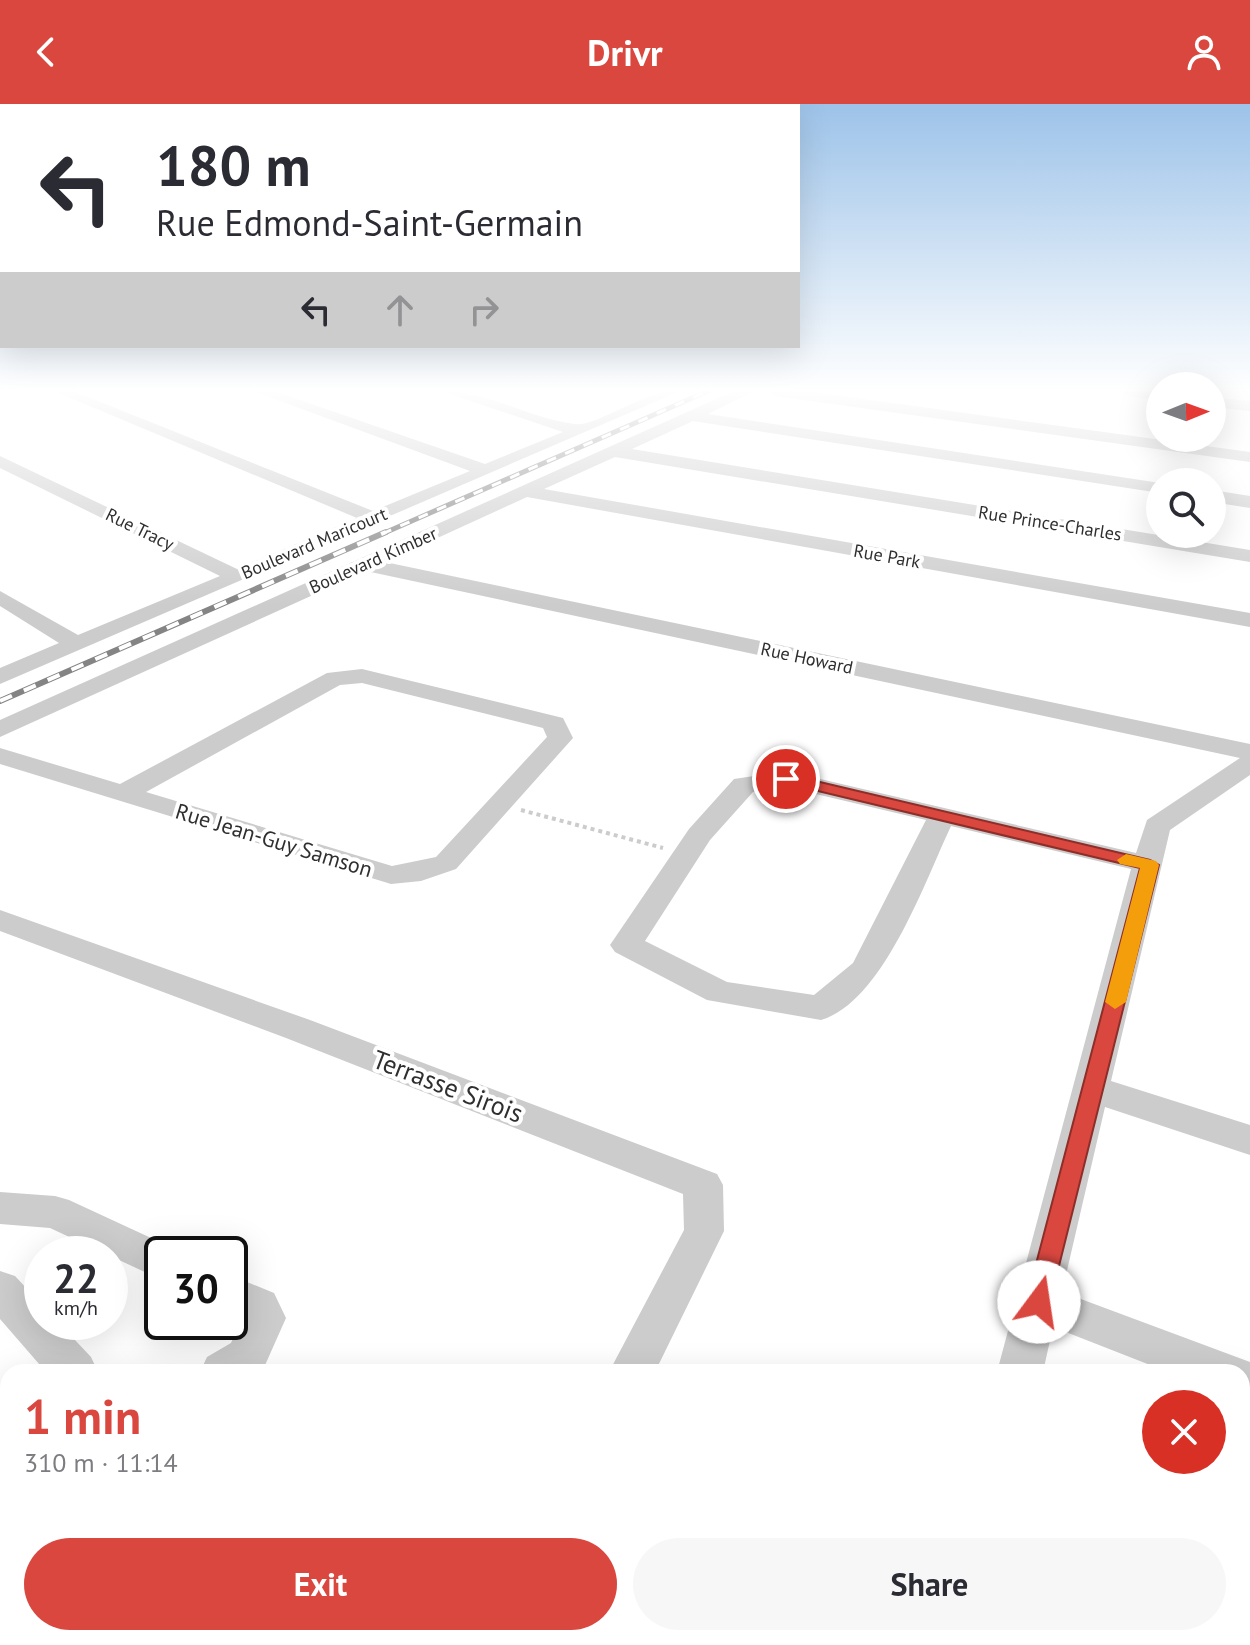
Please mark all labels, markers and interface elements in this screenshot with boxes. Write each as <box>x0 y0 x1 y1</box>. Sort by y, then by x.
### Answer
text: Drivr <box>587 29 663 76</box>
icon: back <box>24 30 68 74</box>
icon: person <box>1182 30 1226 74</box>
text: 180 m <box>156 129 311 201</box>
icon: left <box>24 136 128 240</box>
text: Rue Edmond-Saint-Germain <box>156 199 583 246</box>
icon: left <box>294 288 338 332</box>
icon: ahead <box>378 288 422 332</box>
icon: right <box>462 288 506 332</box>
north arrow <box>1146 372 1226 452</box>
map controls <box>1146 372 1226 548</box>
button: search <box>1146 468 1226 548</box>
street label: Rue Prince-Charles <box>977 500 1123 546</box>
street label: Boulevard Maricourt <box>238 502 390 584</box>
street label: Rue Tracy <box>102 503 178 556</box>
street label: Boulevard Kimber <box>306 522 440 598</box>
street label: Rue Park <box>852 539 922 573</box>
street label: Rue Howard <box>759 637 855 679</box>
pin <box>752 745 820 813</box>
icon: arrive <box>764 757 808 801</box>
street label: Rue Jean-Guy Samson <box>172 797 376 883</box>
street label: Terrasse Sirois <box>368 1042 528 1130</box>
speed limit sign: 30 <box>144 1236 248 1340</box>
text: 22 <box>53 1252 99 1304</box>
position arrow <box>997 1260 1081 1344</box>
text: km/h <box>54 1295 98 1321</box>
text: 1 min <box>24 1385 141 1447</box>
button: close <box>1142 1390 1226 1474</box>
text: 310 m · 11:14 <box>24 1446 178 1479</box>
button: Exit <box>24 1538 617 1630</box>
button: Share <box>633 1538 1226 1630</box>

